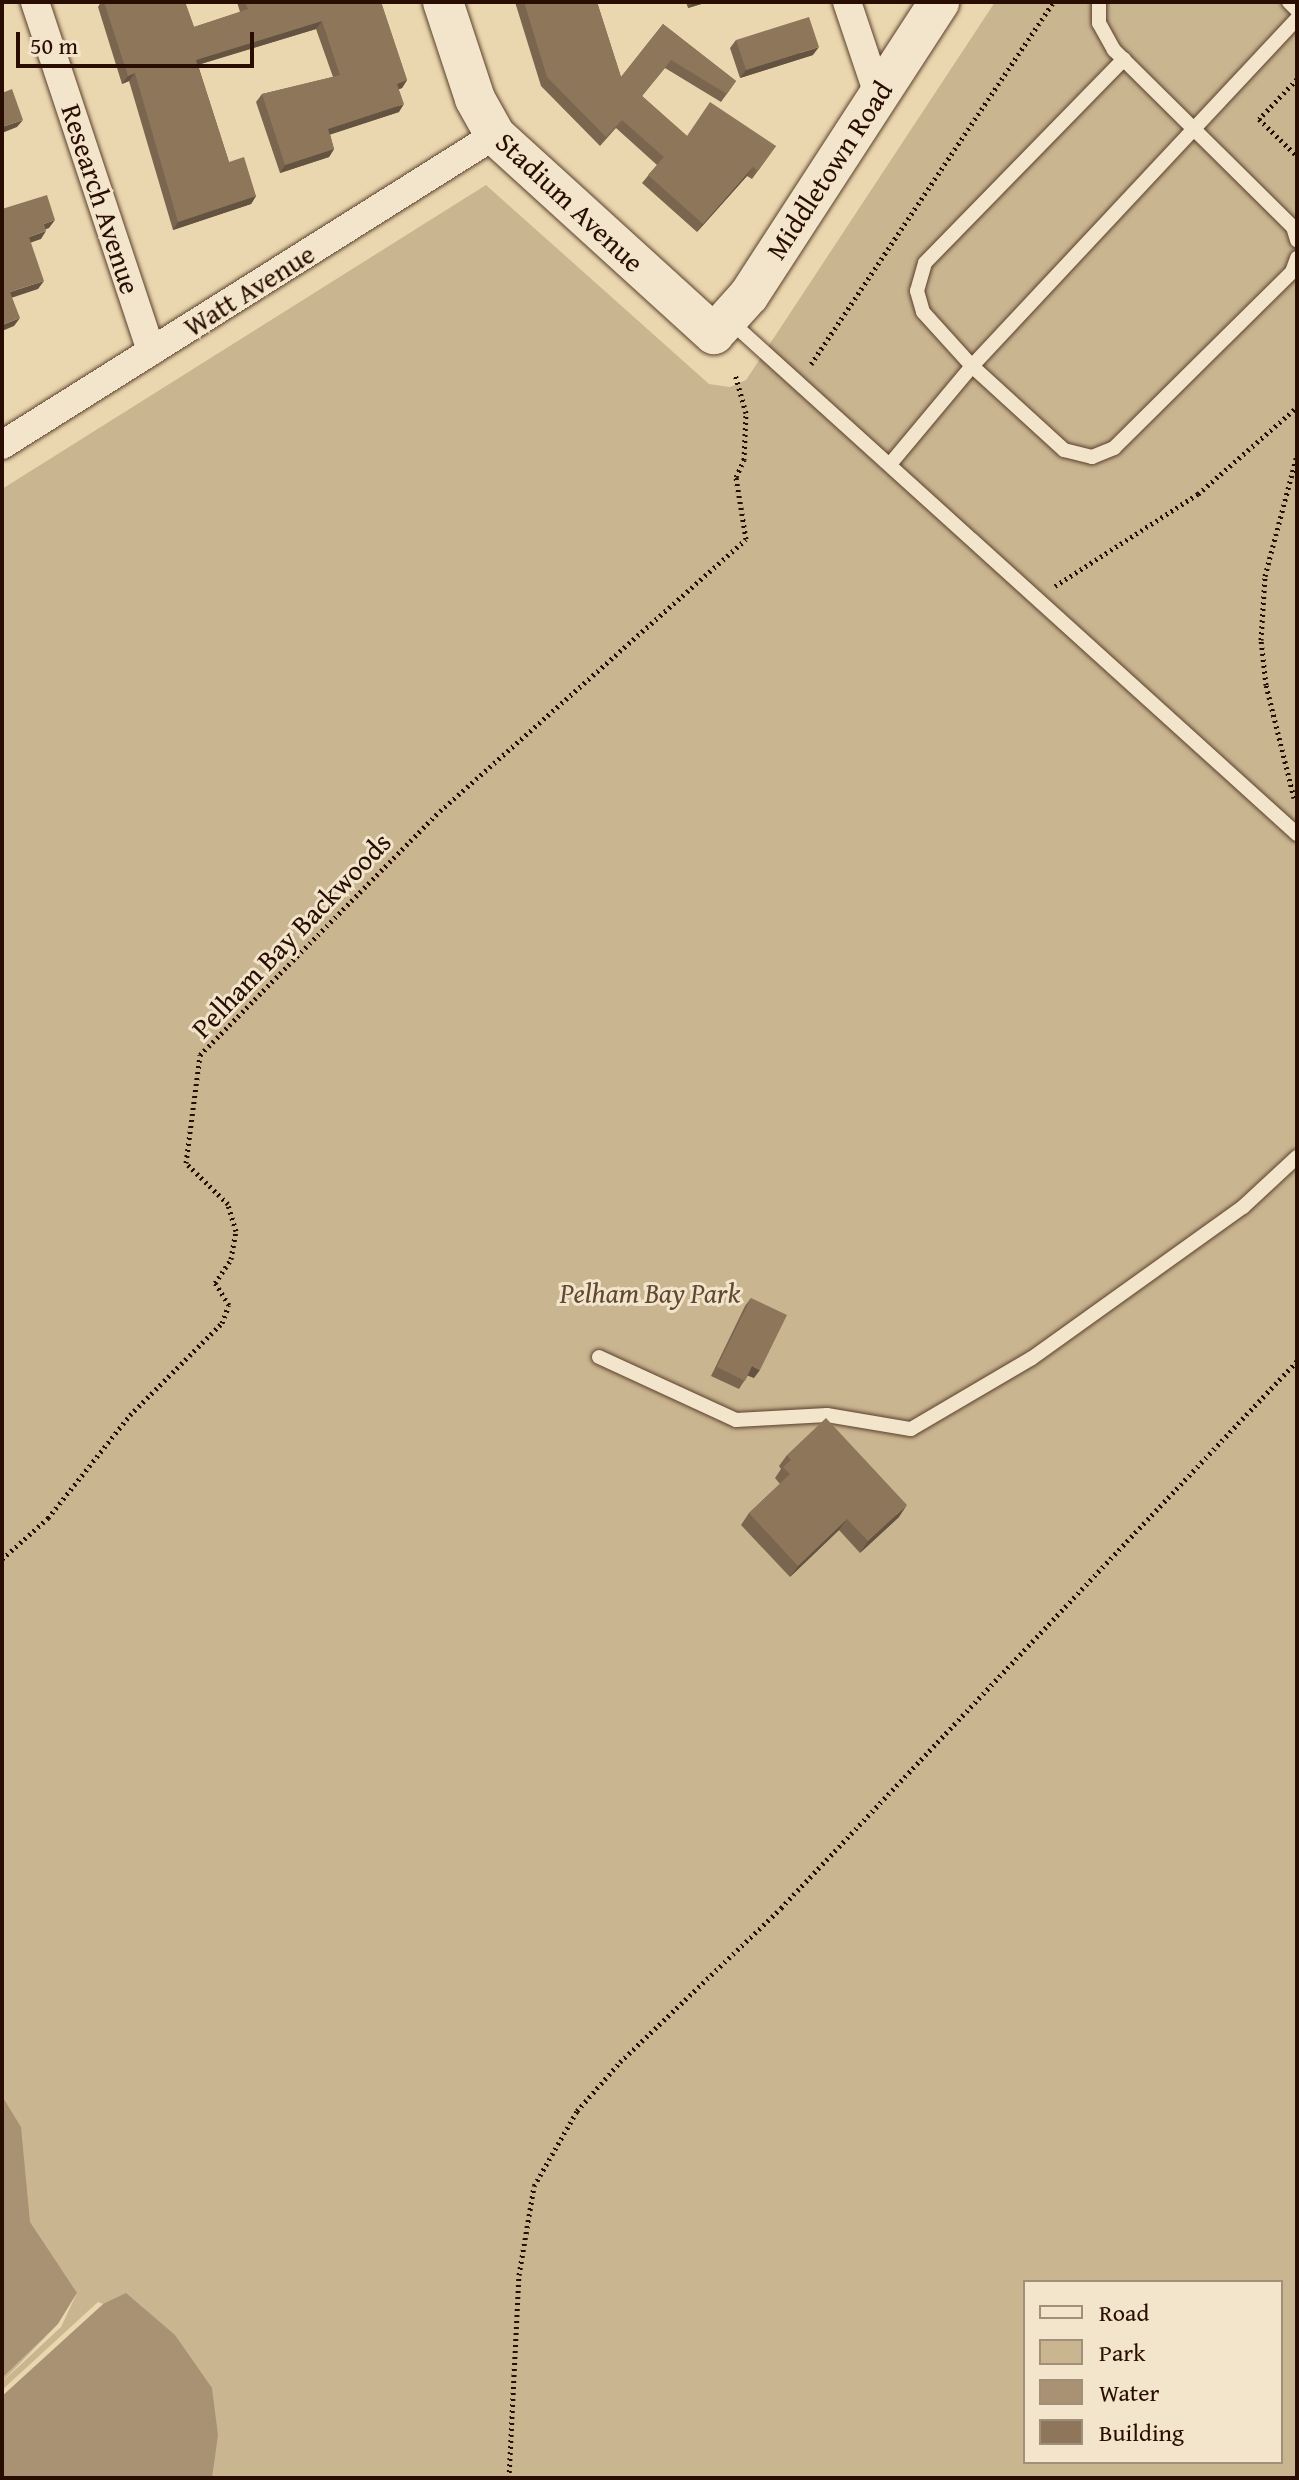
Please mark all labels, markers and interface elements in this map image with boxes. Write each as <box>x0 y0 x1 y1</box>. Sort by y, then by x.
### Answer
scale bar <box>20 16 258 66</box>
text: 50 m <box>30 28 78 63</box>
street label: Middletown Road <box>759 75 899 265</box>
street label: Research Avenue <box>54 100 148 298</box>
street label: Stadium Avenue <box>489 125 651 279</box>
street label: Watt Avenue <box>177 237 321 343</box>
street label: Pelham Bay Backwoods <box>184 825 398 1045</box>
park label: Pelham Bay Park <box>560 1276 740 1310</box>
legend <box>1023 2280 1283 2464</box>
text: Road <box>1099 2295 1149 2330</box>
text: Park <box>1099 2335 1145 2370</box>
text: Water <box>1099 2375 1159 2410</box>
text: Building <box>1099 2415 1184 2450</box>

